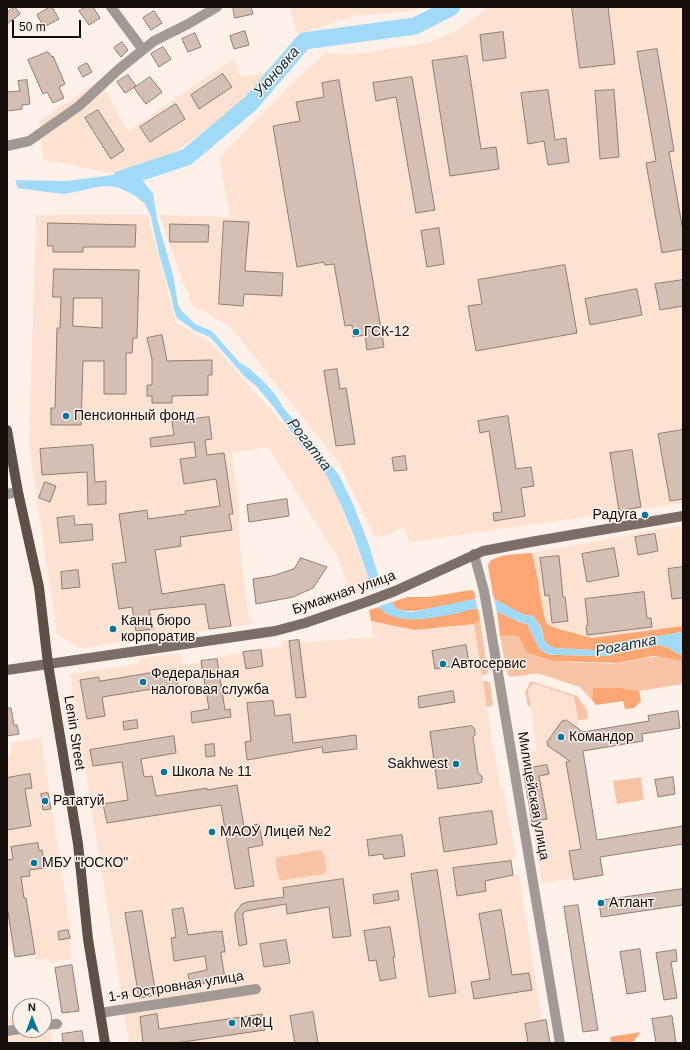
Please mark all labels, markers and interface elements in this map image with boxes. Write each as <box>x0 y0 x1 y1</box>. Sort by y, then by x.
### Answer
scale bar <box>14 12 83 38</box>
text: 50 m <box>19 20 46 34</box>
water label: Уюновка <box>250 43 304 101</box>
place label: ГСК-12 <box>364 324 409 340</box>
marker: ГСК-12 <box>351 327 361 337</box>
place label: Пенсионный фонд <box>74 408 195 424</box>
marker: Пенсионный фонд <box>61 411 71 421</box>
water label: Рогатка <box>283 415 335 475</box>
place label: Радуга <box>593 507 637 523</box>
marker: Радуга <box>640 510 650 520</box>
street label: Бумажная улица <box>290 567 398 619</box>
place label: Канц бюро корпоратив <box>121 613 195 646</box>
marker: Канц бюро корпоратив <box>108 624 118 634</box>
water label: Рогатка <box>594 631 658 661</box>
place label: Автосервис <box>451 656 526 672</box>
marker: Автосервис <box>438 659 448 669</box>
place label: Федеральная налоговая служба <box>151 666 269 698</box>
marker: Федеральная налоговая служба <box>138 677 148 687</box>
street label: Lenin Street <box>60 694 88 772</box>
place label: Командор <box>569 729 634 745</box>
street label: Милицейская улица <box>513 730 553 862</box>
marker: Командор <box>556 732 566 742</box>
place label: Sakhwest <box>387 756 448 772</box>
marker: Sakhwest <box>451 759 461 769</box>
place label: Школа № 11 <box>172 764 252 780</box>
marker: Школа № 11 <box>159 767 169 777</box>
place label: Рататуй <box>53 793 104 809</box>
marker: Рататуй <box>40 796 50 806</box>
place label: МАОУ Лицей №2 <box>220 824 331 840</box>
marker: МАОУ Лицей №2 <box>207 827 217 837</box>
place label: МБУ "ЮСКО" <box>42 855 128 871</box>
marker: МБУ "ЮСКО" <box>29 858 39 868</box>
place label: Атлант <box>609 895 654 911</box>
marker: Атлант <box>596 898 606 908</box>
street label: 1-я Островная улица <box>107 968 245 1006</box>
north arrow <box>12 998 52 1038</box>
text: N <box>28 1001 36 1013</box>
place label: МФЦ <box>240 1015 273 1031</box>
marker: МФЦ <box>227 1018 237 1028</box>

